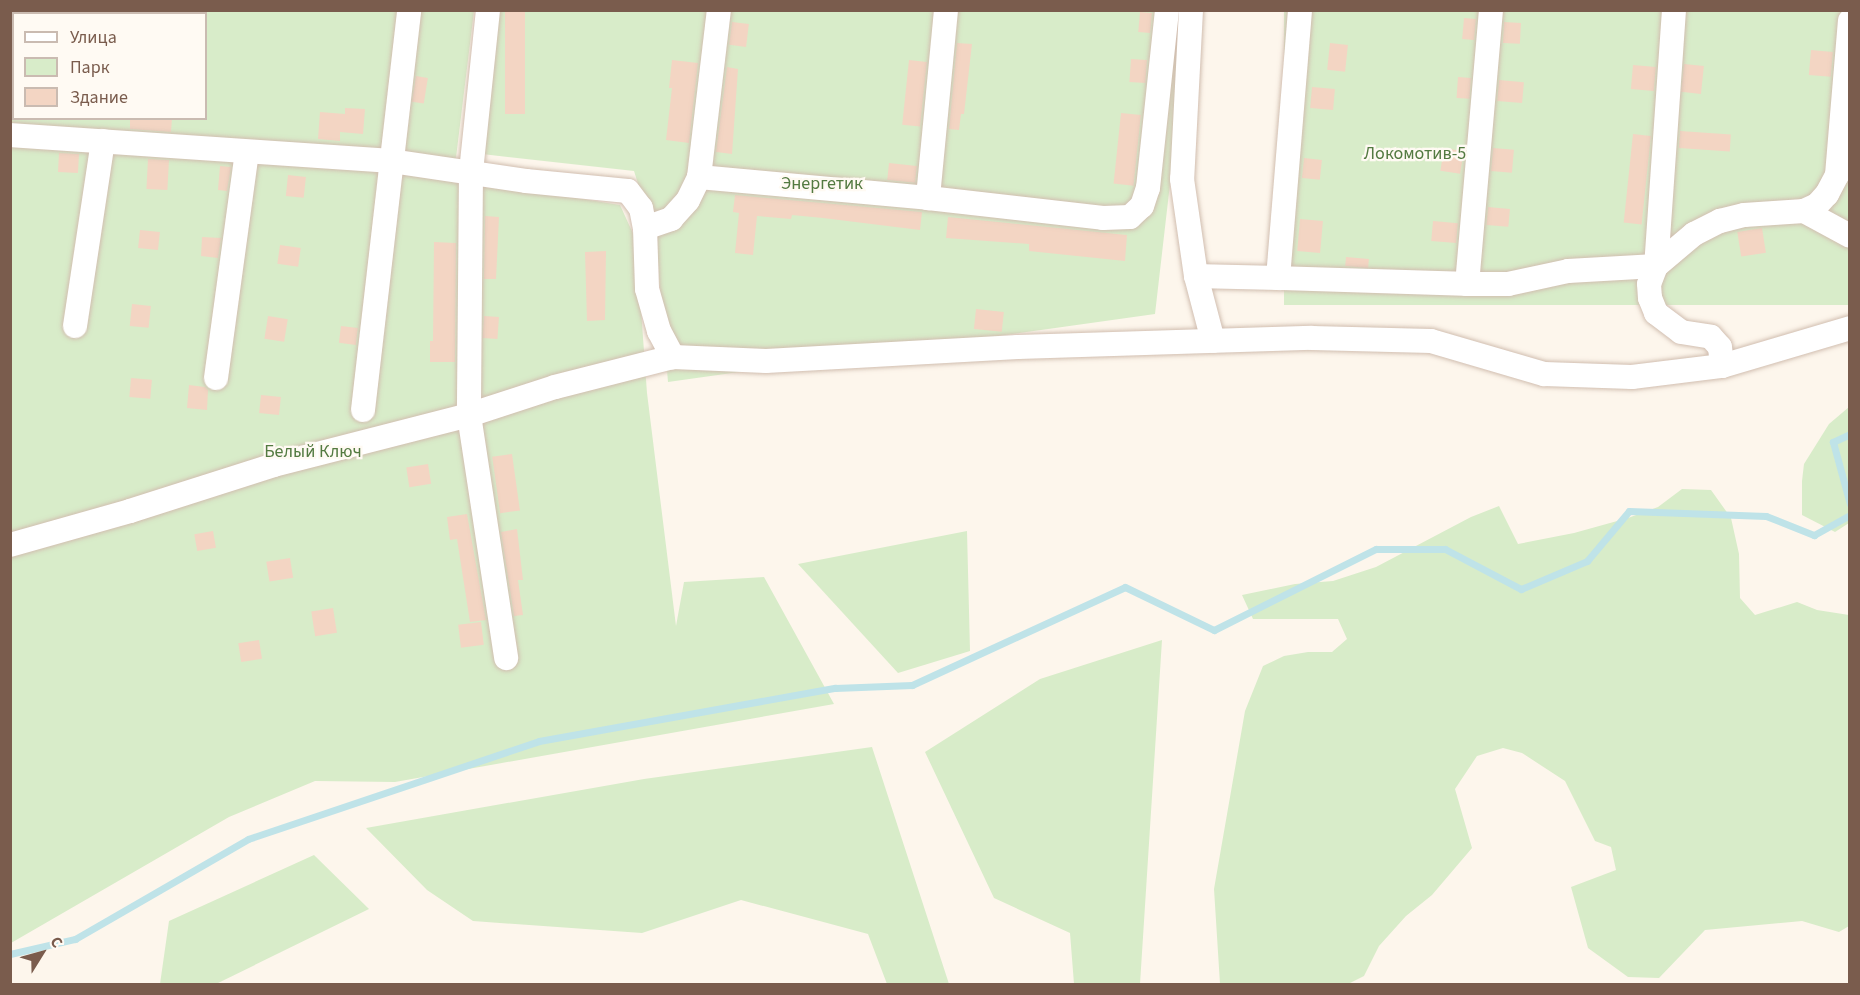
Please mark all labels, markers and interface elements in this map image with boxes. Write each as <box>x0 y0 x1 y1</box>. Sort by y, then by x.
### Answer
legend <box>12 12 207 120</box>
text: Улица <box>70 25 117 50</box>
text: Парк <box>70 55 110 80</box>
text: Здание <box>70 85 128 110</box>
park label: Локомотив-5 <box>1364 143 1466 165</box>
park label: Энергетик <box>781 173 863 195</box>
park label: Белый Ключ <box>264 441 362 463</box>
north arrow <box>12 923 72 983</box>
text: С <box>45 932 68 953</box>

